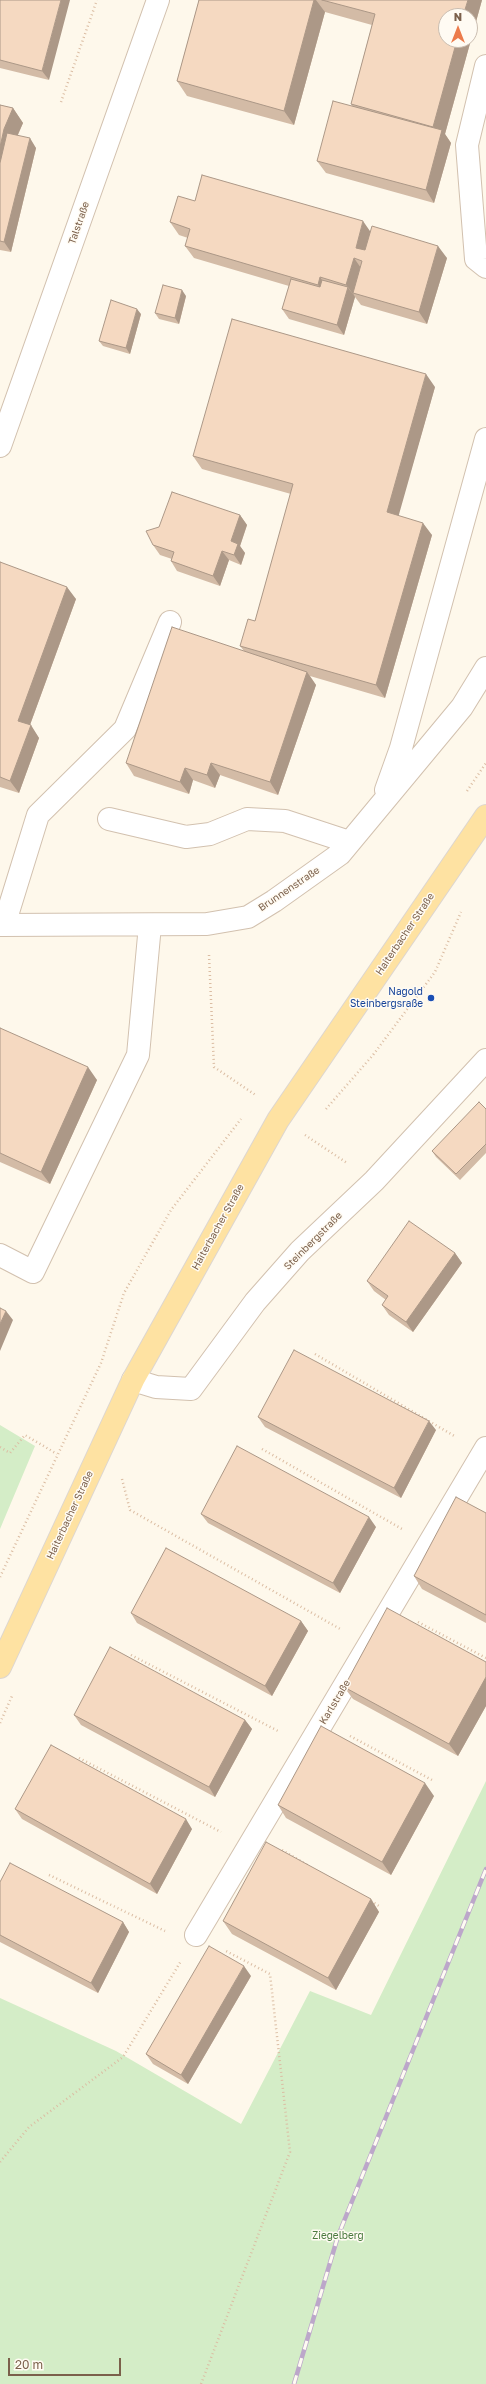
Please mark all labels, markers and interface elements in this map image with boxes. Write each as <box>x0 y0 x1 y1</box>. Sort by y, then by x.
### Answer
north arrow <box>438 8 478 48</box>
text: N <box>454 10 462 23</box>
street label: Talstraße <box>66 200 92 246</box>
street label: Brunnenstraße <box>256 864 322 914</box>
street label: Haiterbacher Straße <box>373 891 437 977</box>
place label: Nagold Steinbergsraße <box>350 986 423 1010</box>
marker: Nagold Steinbergsraße <box>426 993 436 1003</box>
street label: Haiterbacher Straße <box>189 1182 247 1272</box>
street label: Steinbergstraße <box>282 1210 344 1272</box>
street label: Haiterbacher Straße <box>44 1469 96 1561</box>
street label: Karlstraße <box>317 1678 353 1726</box>
park label: Ziegelberg <box>312 2230 364 2242</box>
scale bar <box>10 2350 123 2376</box>
text: 20 m <box>15 2357 43 2372</box>

